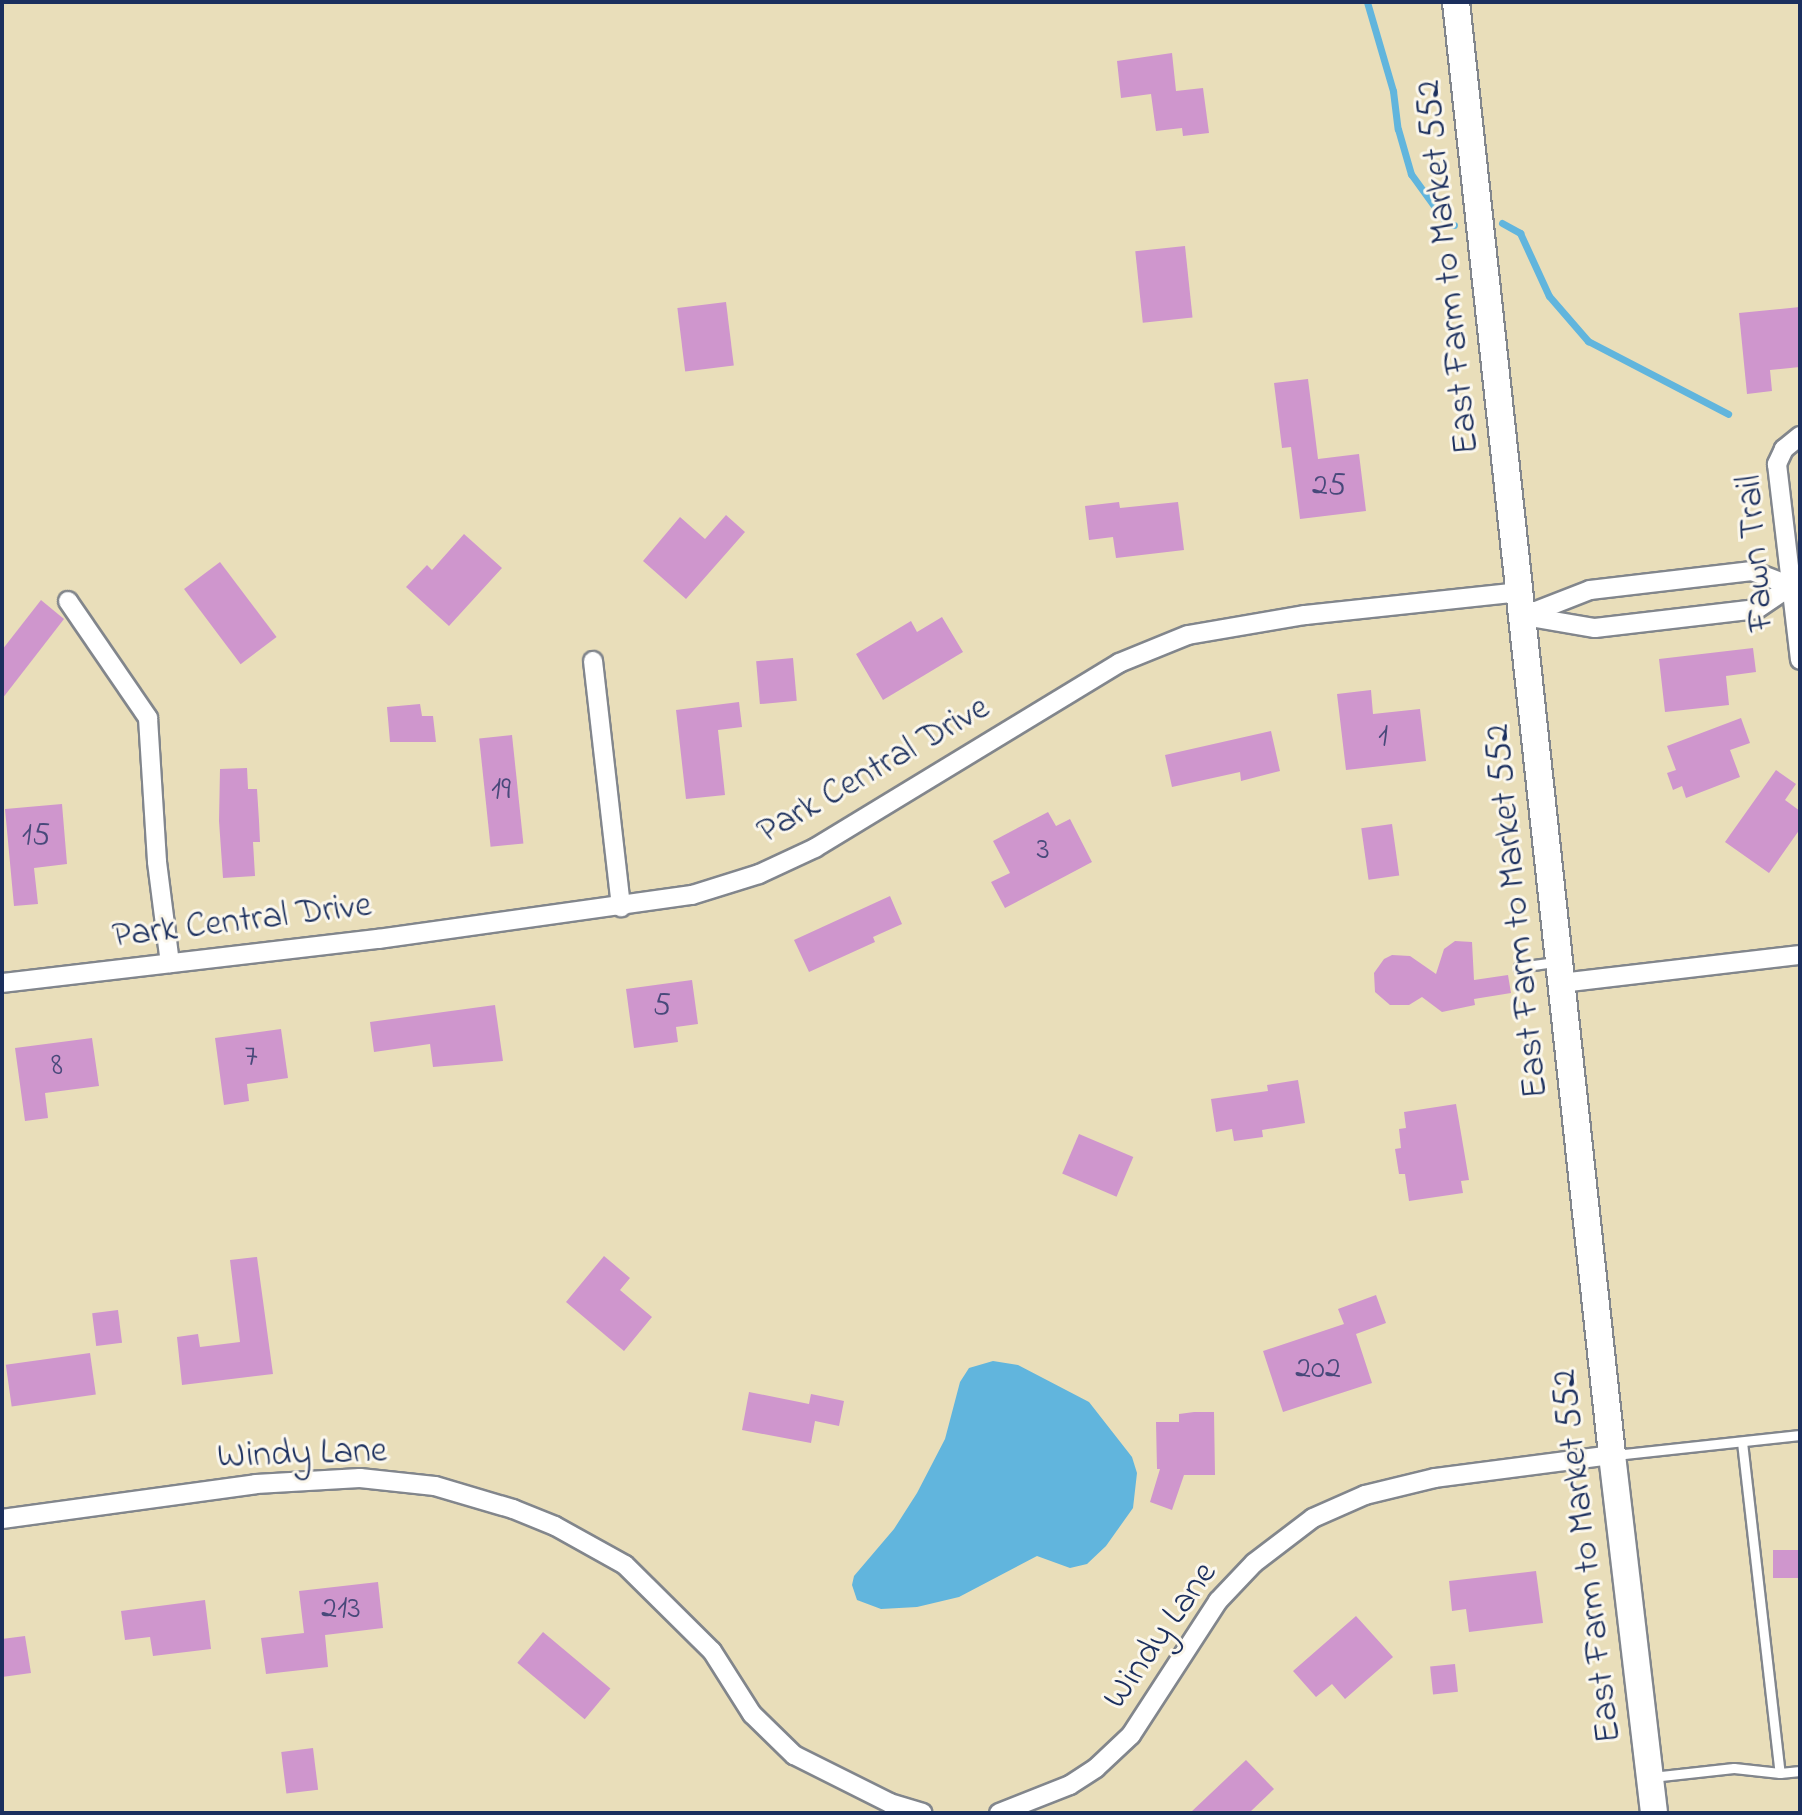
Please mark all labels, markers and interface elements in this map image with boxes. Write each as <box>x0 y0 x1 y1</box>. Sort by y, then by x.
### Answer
street label: East Farm to Market 552 <box>1408 78 1490 456</box>
house number: 25 <box>1312 468 1346 506</box>
street label: Fawn Trail <box>1729 473 1785 633</box>
street label: Park Central Drive <box>750 687 998 855</box>
house number: 1 <box>1378 719 1388 757</box>
street label: East Farm to Market 552 <box>1477 722 1559 1100</box>
house number: 19 <box>491 772 511 810</box>
house number: 15 <box>22 818 50 856</box>
house number: 3 <box>1036 832 1050 870</box>
street label: Park Central Drive <box>110 885 374 959</box>
house number: 5 <box>653 988 671 1026</box>
house number: 7 <box>244 1039 258 1077</box>
house number: 8 <box>51 1048 63 1086</box>
house number: 202 <box>1295 1351 1341 1389</box>
street label: East Farm to Market 552 <box>1544 1367 1632 1745</box>
street label: Windy Lane <box>216 1430 388 1480</box>
street label: Windy Lane <box>1095 1554 1227 1718</box>
house number: 213 <box>321 1591 361 1629</box>

